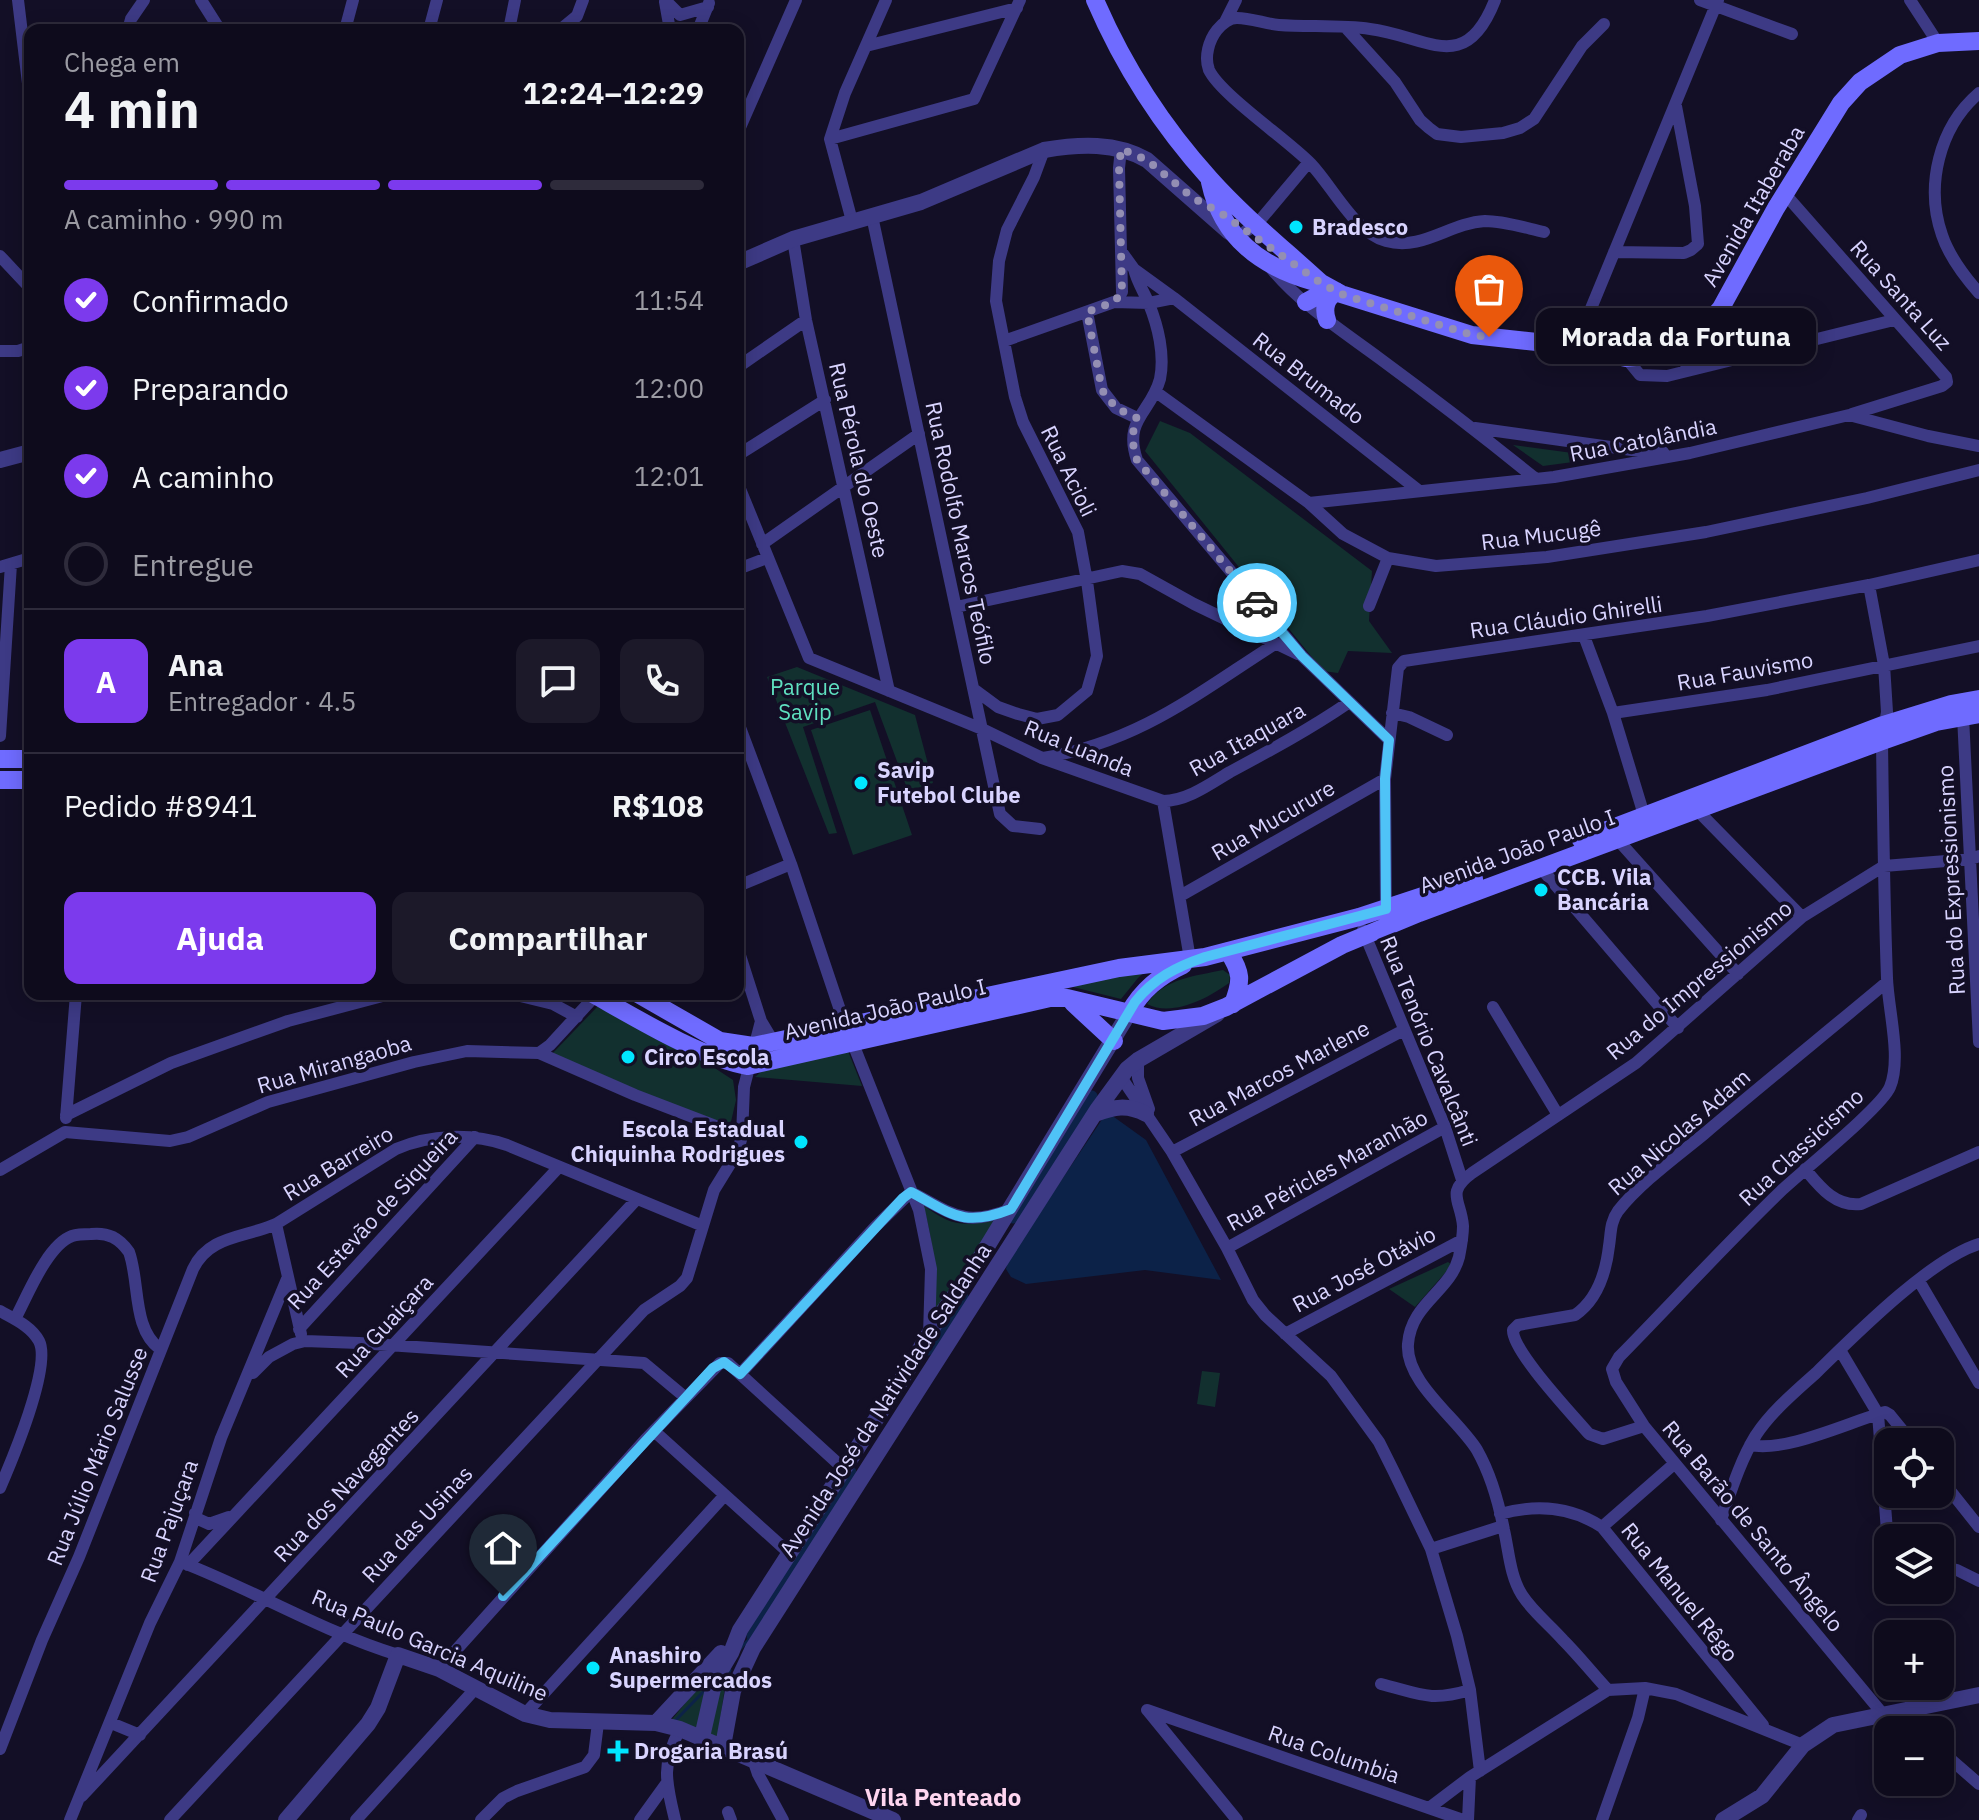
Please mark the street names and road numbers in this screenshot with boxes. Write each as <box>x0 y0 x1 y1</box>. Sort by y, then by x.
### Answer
street label: Avenida Itaberaba <box>1695 120 1811 292</box>
street label: Rua Santa Luz <box>1844 233 1959 356</box>
street label: Rua Brumado <box>1247 325 1371 430</box>
street label: Rua Pérola do Oeste <box>823 359 896 561</box>
street label: Rua Rodolfo Marcos Teófilo <box>919 399 1004 667</box>
street label: Rua Catolândia <box>1567 411 1719 468</box>
street label: Rua Acioli <box>1035 420 1104 521</box>
street label: Rua Mucugê <box>1479 513 1603 556</box>
street label: Rua Cláudio Ghirelli <box>1468 589 1664 644</box>
street label: Rua Fauvismo <box>1675 644 1815 697</box>
street label: Rua Itaquara <box>1184 695 1310 782</box>
street label: Rua Luanda <box>1020 712 1138 783</box>
street label: Rua do Expressionismo <box>1930 764 1971 996</box>
street label: Rua Mucurure <box>1206 772 1340 867</box>
street label: Avenida João Paulo I <box>1415 802 1619 899</box>
street label: Rua do Impressionismo <box>1600 893 1798 1066</box>
street label: Rua Tenório Cavalcânti <box>1374 931 1485 1150</box>
street label: Avenida João Paulo I <box>781 971 989 1046</box>
street label: Rua Marcos Marlene <box>1183 1013 1374 1132</box>
street label: Rua Mirangaoba <box>253 1028 415 1099</box>
street label: Rua Nicolas Adam <box>1602 1062 1756 1201</box>
street label: Rua Classicismo <box>1732 1081 1869 1212</box>
street label: Rua Péricles Maranhão <box>1221 1102 1432 1237</box>
street label: Rua Barreiro <box>277 1118 398 1207</box>
street label: Rua Estevão de Siqueira <box>280 1122 463 1315</box>
street label: Rua José Otávio <box>1287 1219 1441 1319</box>
street label: Avenida José da Natividade Saldanha <box>772 1237 997 1562</box>
street label: Rua Guaiçara <box>328 1268 439 1383</box>
street label: Rua Júlio Mário Salusse <box>39 1342 154 1569</box>
street label: Rua dos Navegantes <box>267 1401 425 1568</box>
street label: Rua Barão de Santo Ângelo <box>1656 1414 1850 1637</box>
street label: Rua Pajuçara <box>133 1455 204 1586</box>
street label: Rua das Usinas <box>355 1459 478 1588</box>
street label: Rua Manuel Rêgo <box>1615 1516 1745 1667</box>
street label: Rua Paulo Garcia Aquiline <box>308 1582 553 1707</box>
street label: Rua Columbia <box>1265 1717 1404 1790</box>

